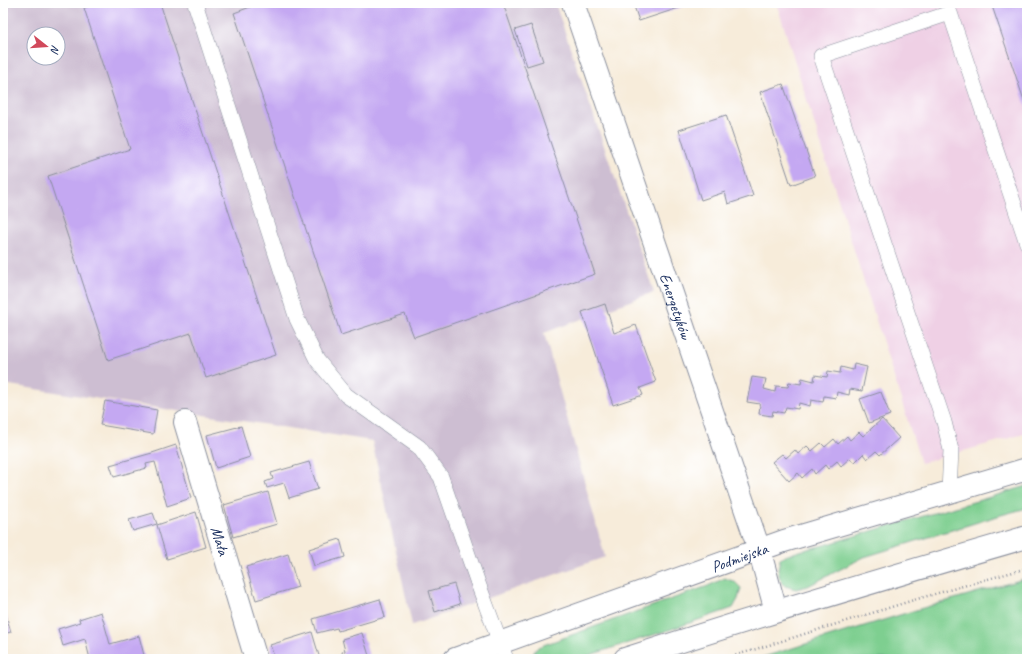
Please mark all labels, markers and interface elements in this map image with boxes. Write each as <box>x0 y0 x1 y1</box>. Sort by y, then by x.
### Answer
north arrow <box>26 26 66 66</box>
text: N <box>47 44 63 56</box>
street label: Energetyków <box>655 271 696 343</box>
street label: Mała <box>206 524 234 559</box>
street label: Podmiejska <box>709 538 771 577</box>

